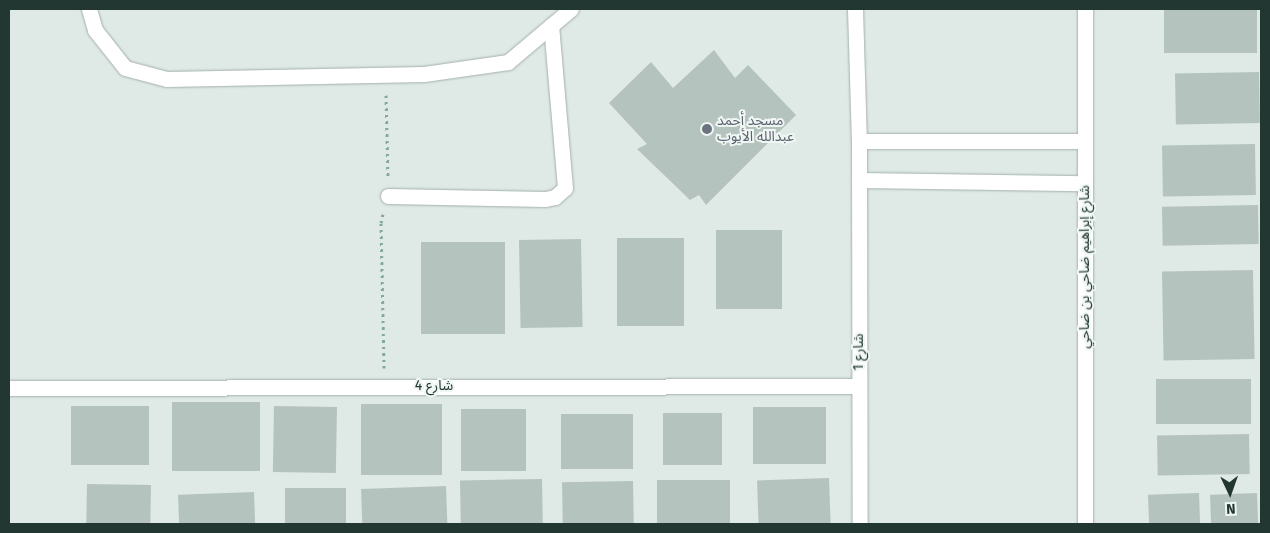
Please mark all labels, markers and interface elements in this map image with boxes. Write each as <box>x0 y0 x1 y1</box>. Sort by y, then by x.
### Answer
place label: مسجد أحمد عبدالله الأيوب <box>717 113 794 146</box>
marker: مسجد أحمد عبدالله الأيوب <box>701 123 713 135</box>
street label: شارع إبراهيم ضاحي بن ضاحي <box>1077 185 1093 349</box>
street label: شارع 1 <box>851 333 867 371</box>
street label: شارع 4 <box>415 378 453 394</box>
north arrow <box>1205 468 1255 518</box>
text: N <box>1226 500 1236 517</box>

